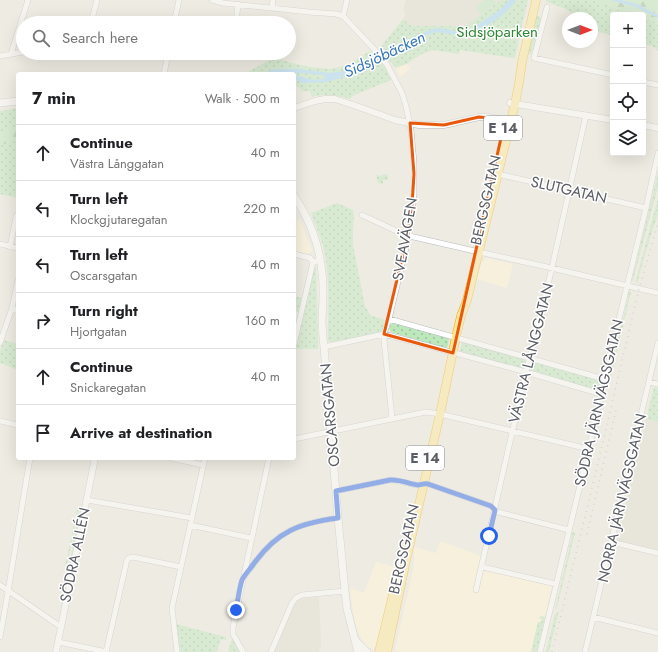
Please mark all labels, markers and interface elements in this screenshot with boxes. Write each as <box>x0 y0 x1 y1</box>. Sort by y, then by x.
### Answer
north arrow <box>562 12 598 48</box>
map controls <box>610 12 646 156</box>
button: + <box>610 12 646 48</box>
search box <box>16 16 296 60</box>
park label: Sidsjöparken <box>456 21 538 43</box>
water label: Sidsjöbäcken <box>340 25 429 83</box>
icon: search <box>30 27 52 49</box>
text: Search here <box>62 27 138 49</box>
button: − <box>610 48 646 84</box>
button: locate <box>610 84 646 120</box>
text: 7 min <box>32 86 76 110</box>
text: Walk · 500 m <box>205 89 280 108</box>
road number: E 14 <box>484 116 522 140</box>
button: layers <box>610 120 646 156</box>
text: Continue <box>70 132 133 154</box>
icon: ahead <box>32 142 54 164</box>
text: 40 m <box>251 143 280 162</box>
street label: BERGSGATAN <box>465 153 507 247</box>
text: Västra Långgatan <box>70 154 164 173</box>
street label: SLUTGATAN <box>529 171 609 209</box>
text: Turn left <box>70 188 128 210</box>
street label: SVEAVÄGEN <box>387 196 423 282</box>
icon: left <box>32 198 54 220</box>
text: 220 m <box>243 199 280 218</box>
text: Klockgjutaregatan <box>70 210 168 229</box>
text: Turn left <box>70 244 128 266</box>
icon: left <box>32 254 54 276</box>
text: 40 m <box>251 255 280 274</box>
text: Oscarsgatan <box>70 266 138 285</box>
street label: VÄSTRA LÅNGGATAN <box>503 281 559 425</box>
text: Turn right <box>70 300 138 322</box>
icon: right <box>32 310 54 332</box>
text: 160 m <box>245 311 280 330</box>
street label: SÖDRA JÄRNVÄGSGATAN <box>569 317 629 489</box>
text: Hjortgatan <box>70 322 127 341</box>
text: Continue <box>70 356 133 378</box>
street label: OSCARSGATAN <box>315 362 345 468</box>
icon: ahead <box>32 366 54 388</box>
text: 40 m <box>251 367 280 386</box>
text: Snickaregatan <box>70 378 146 397</box>
street label: NORRA JÄRNVÄGSGATAN <box>592 411 652 585</box>
icon: arrive <box>32 422 54 444</box>
text: Arrive at destination <box>70 422 212 444</box>
road number: E 14 <box>406 446 444 470</box>
street label: BERGSGATAN <box>383 502 425 596</box>
street label: SÖDRA ALLÉN <box>54 506 96 604</box>
route start <box>480 527 498 545</box>
route end <box>227 601 245 619</box>

